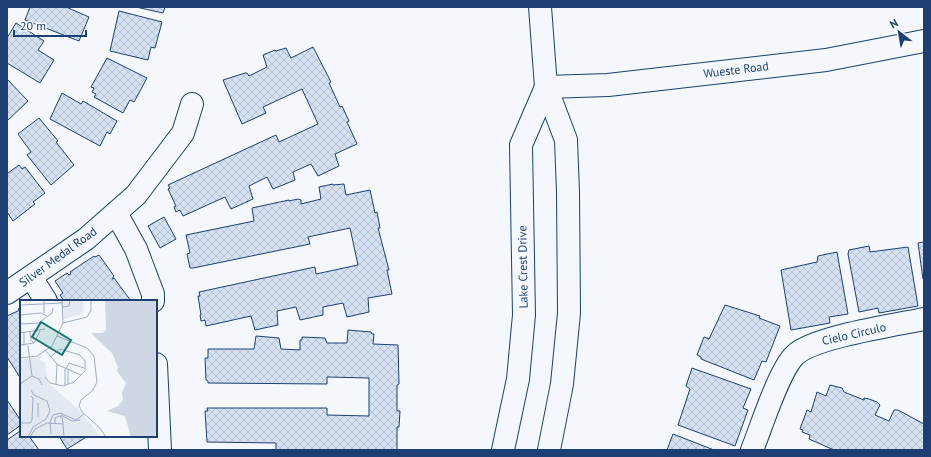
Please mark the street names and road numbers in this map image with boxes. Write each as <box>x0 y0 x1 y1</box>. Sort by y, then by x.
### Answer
street label: Wueste Road <box>702 58 769 81</box>
street label: Silver Medal Road <box>16 223 99 290</box>
street label: Lake Crest Drive <box>514 225 531 309</box>
street label: Cielo Circulo <box>820 319 887 348</box>

